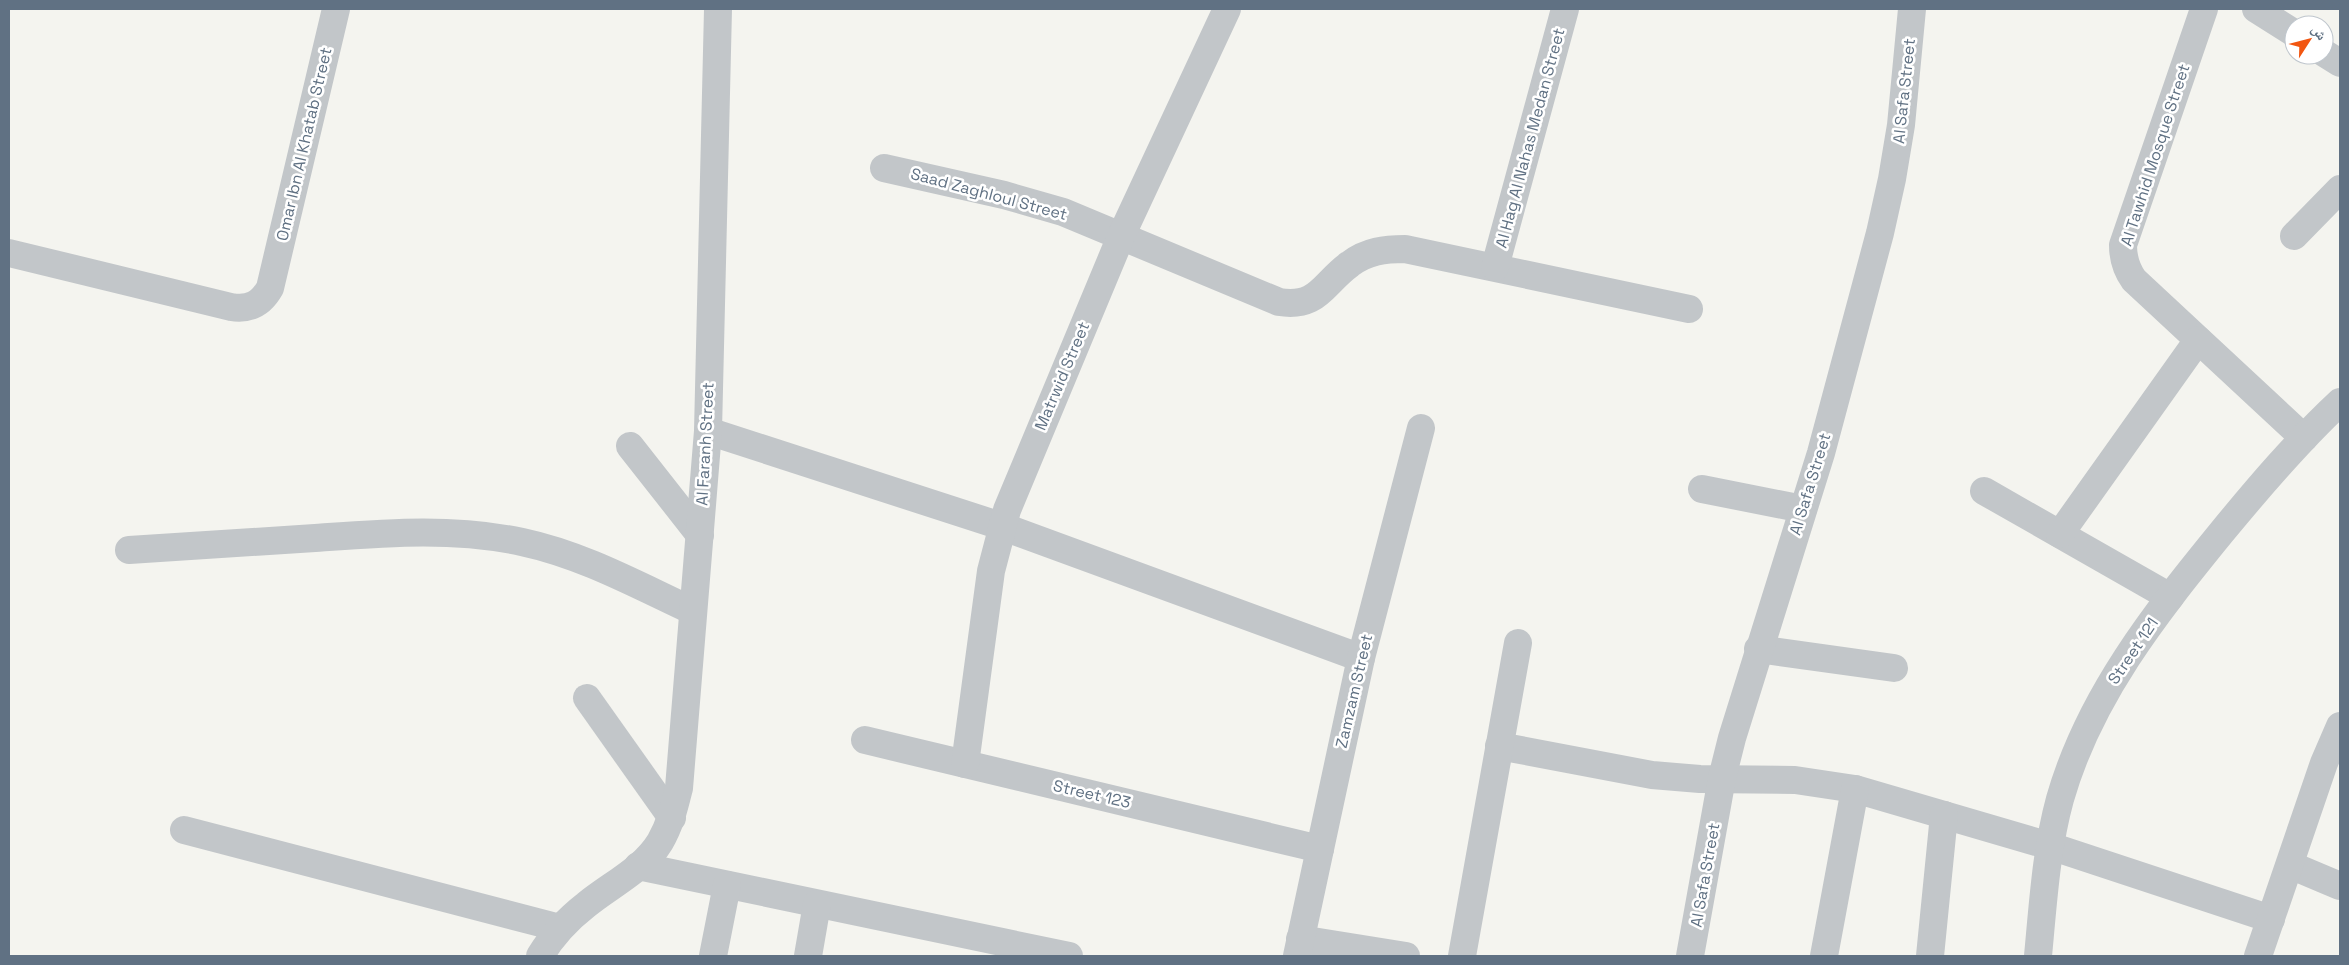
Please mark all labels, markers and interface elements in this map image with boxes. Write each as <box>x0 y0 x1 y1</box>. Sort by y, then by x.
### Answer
north arrow <box>2284 15 2334 65</box>
text: ش <box>2308 21 2331 44</box>
street label: Al Hag Al Nahas Medan Street <box>1491 26 1569 250</box>
street label: Al Safa Street <box>1888 37 1920 145</box>
street label: Omar Ibn Al Khatab Street <box>272 45 336 243</box>
street label: Al Tawhid Mosque Street <box>2116 61 2194 249</box>
street label: Saad Zaghloul Street <box>908 163 1070 225</box>
street label: Matrwid Street <box>1030 319 1094 433</box>
street label: Al Faranh Street <box>691 382 719 506</box>
street label: Al Safa Street <box>1785 430 1835 538</box>
street label: Street 121 <box>2103 614 2163 688</box>
street label: Zamzam Street <box>1331 632 1377 750</box>
street label: Street 123 <box>1051 775 1133 813</box>
street label: Al Safa Street <box>1685 821 1725 929</box>

